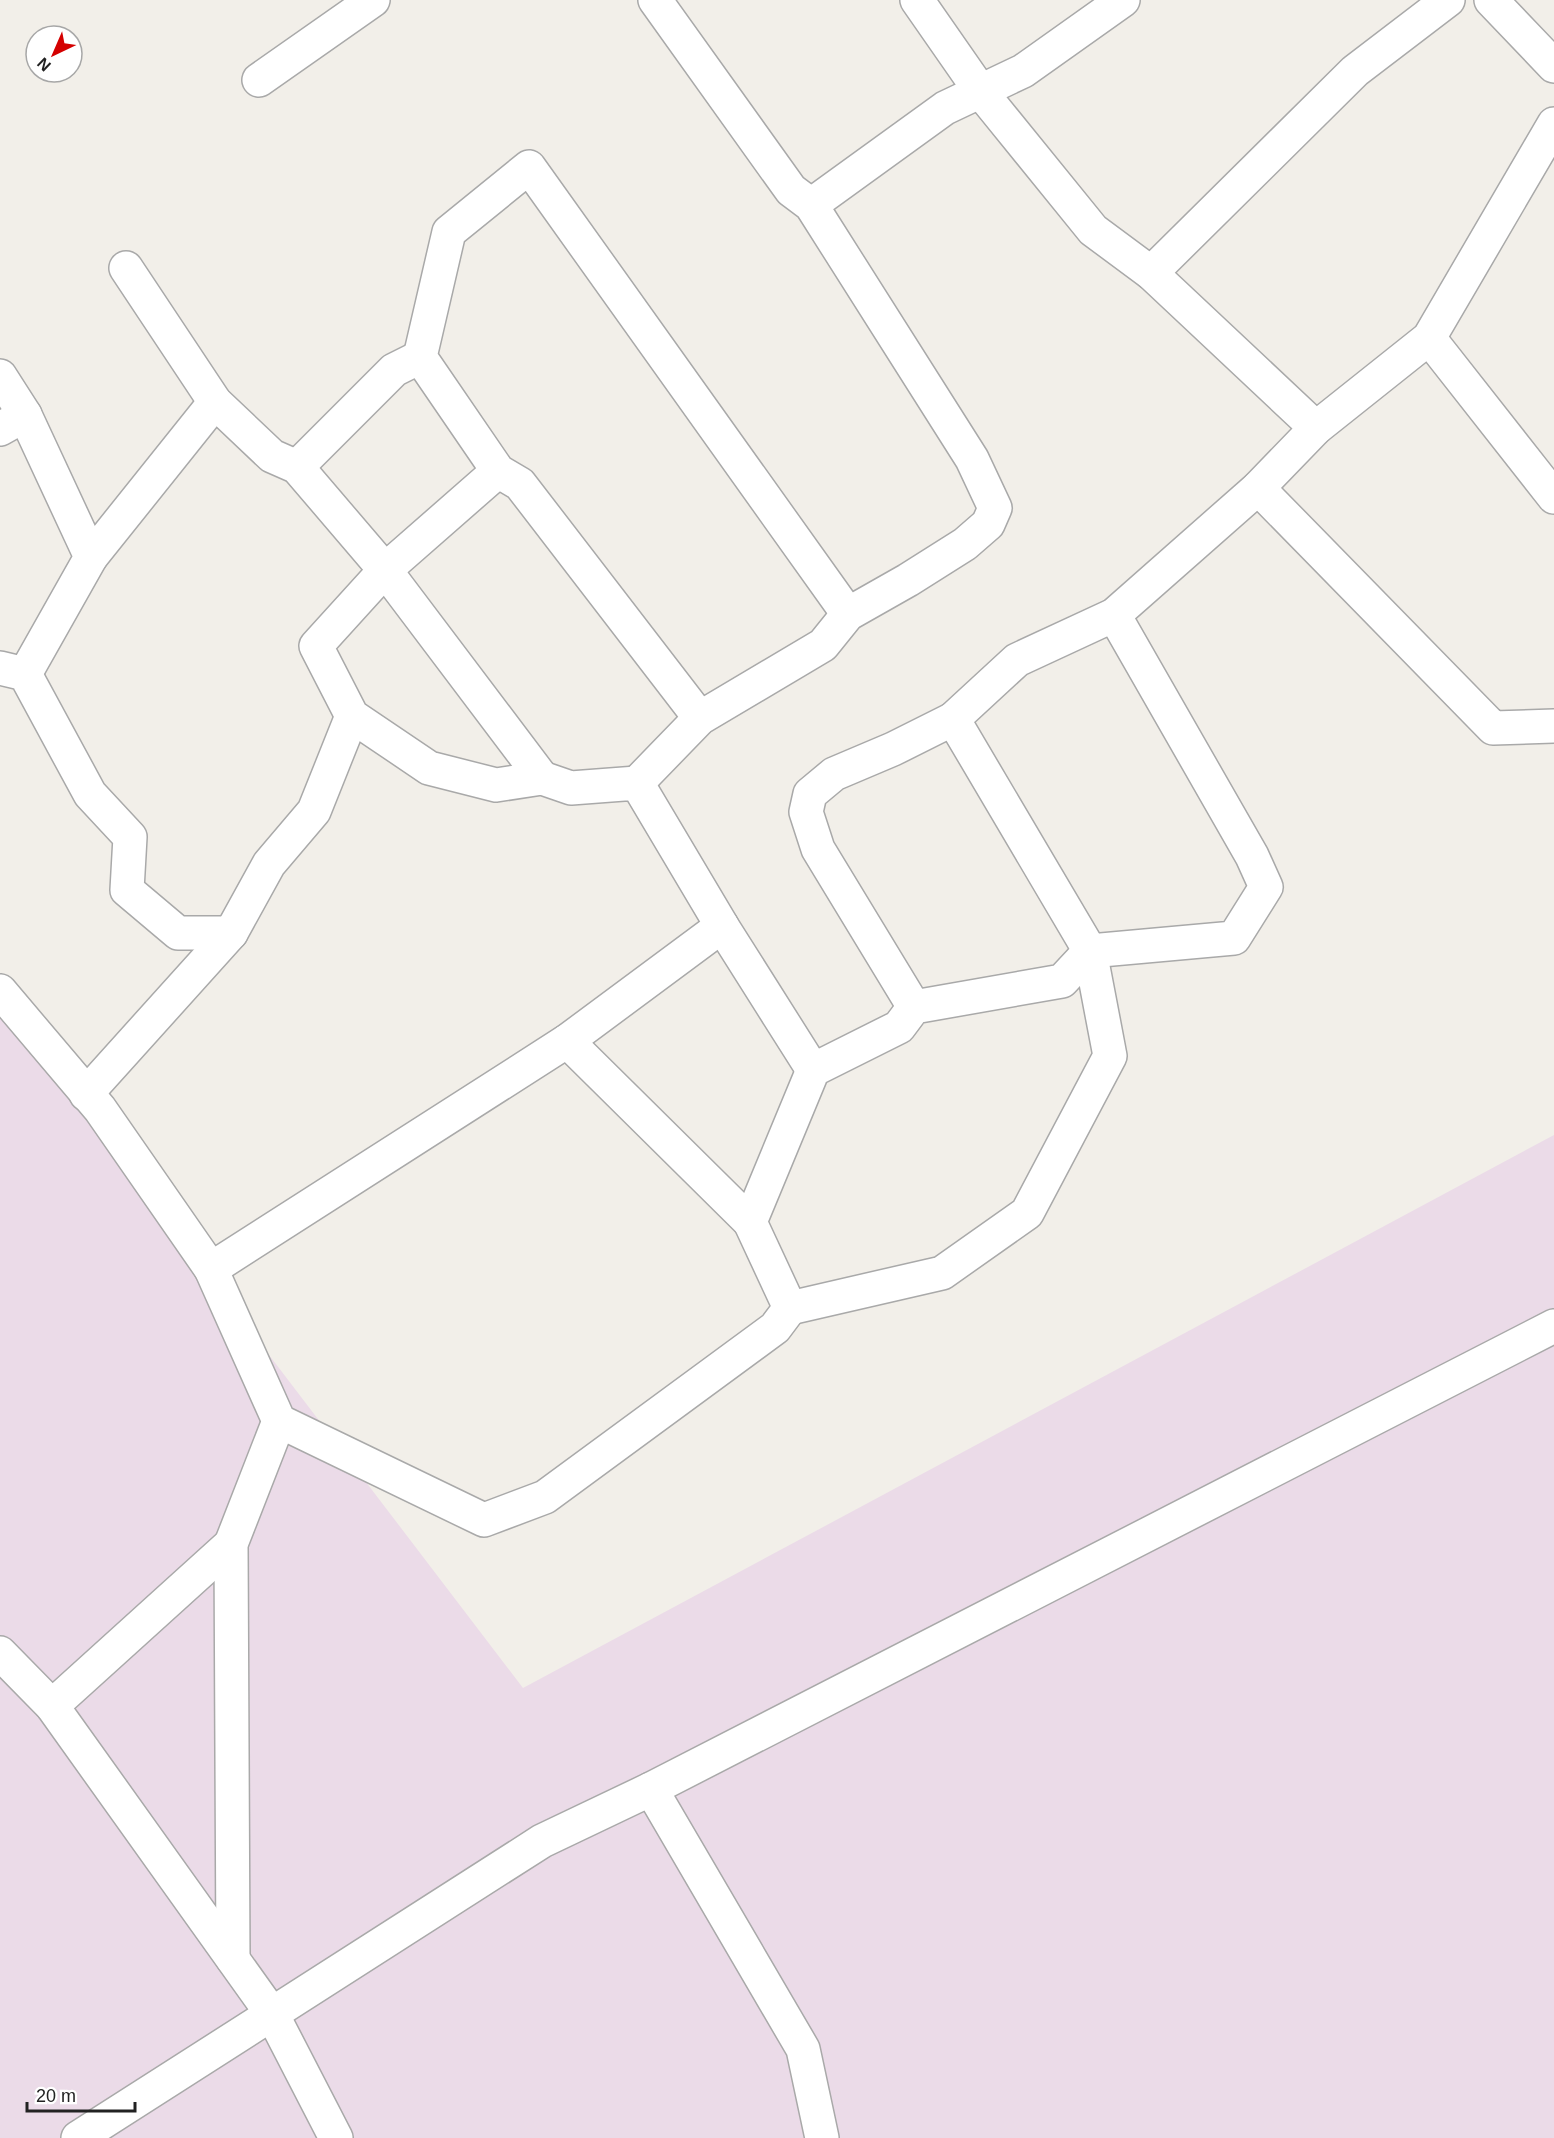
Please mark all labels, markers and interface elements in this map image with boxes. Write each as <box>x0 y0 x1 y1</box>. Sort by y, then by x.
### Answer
north arrow <box>24 24 84 84</box>
text: N <box>34 54 54 75</box>
scale bar <box>27 2075 135 2113</box>
text: 20 m <box>36 2086 76 2106</box>

